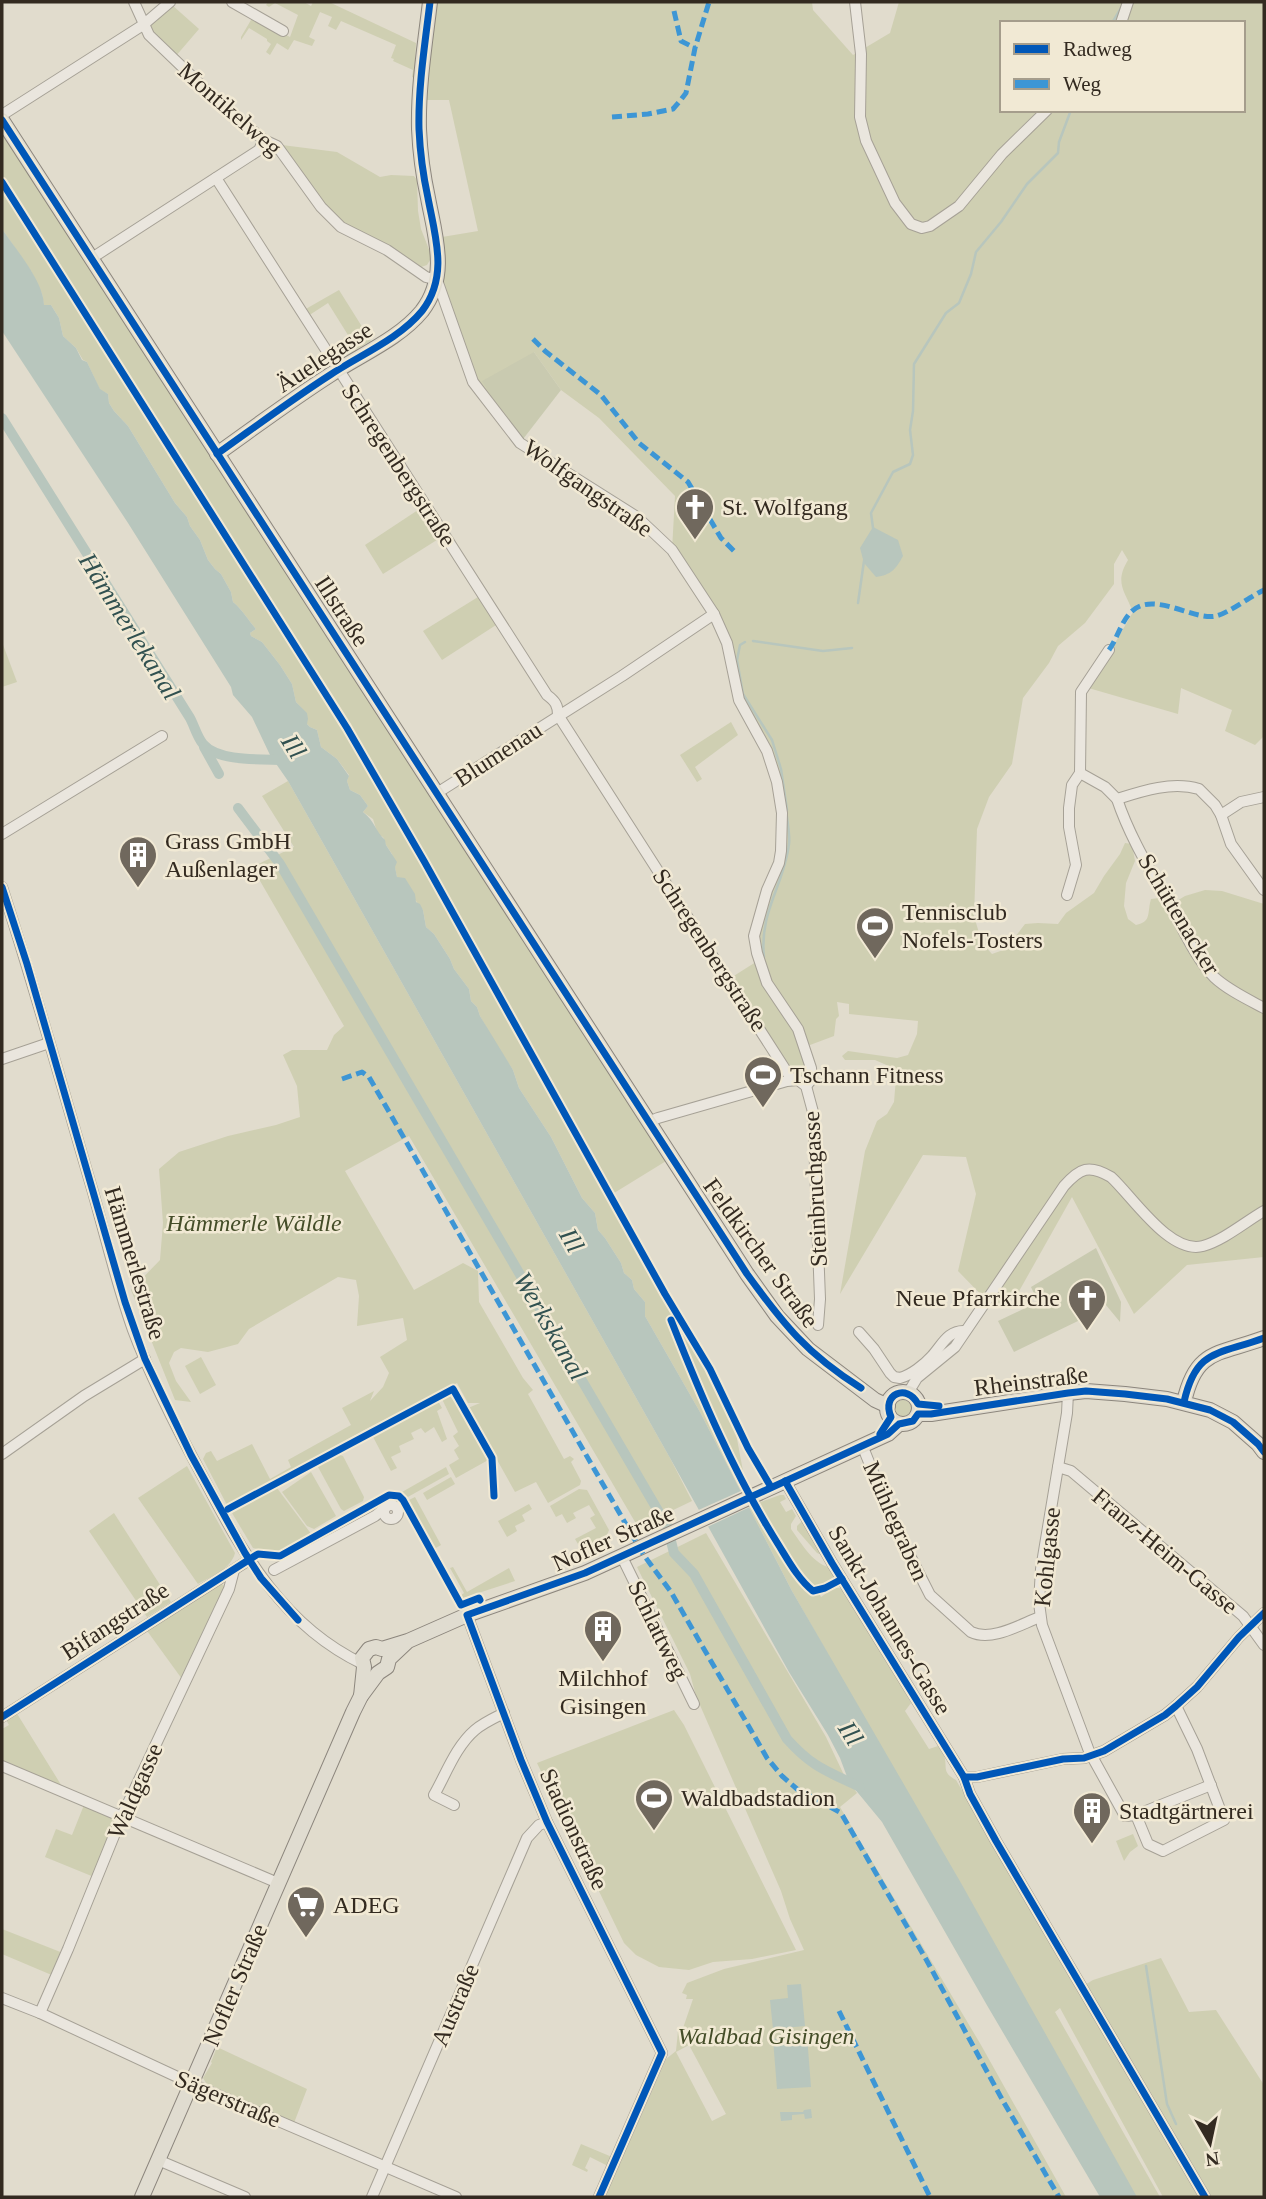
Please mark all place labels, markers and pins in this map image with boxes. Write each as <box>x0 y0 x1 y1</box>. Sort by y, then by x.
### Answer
church icon: St. Wolfgang <box>674 486 716 541</box>
place label: St. Wolfgang <box>722 494 848 520</box>
place label: Grass GmbH Außenlager <box>165 828 291 882</box>
building icon: Grass GmbH Außenlager <box>117 834 159 889</box>
place label: Tennisclub Nofels-Tosters <box>902 899 1043 953</box>
sports icon: Tennisclub Nofels-Tosters <box>854 905 896 960</box>
sports icon: Tschann Fitness <box>742 1054 784 1109</box>
place label: Tschann Fitness <box>790 1062 944 1088</box>
church icon: Neue Pfarrkirche <box>1066 1277 1108 1332</box>
place label: Neue Pfarrkirche <box>895 1285 1060 1311</box>
building icon: Milchhof Gisingen <box>582 1608 624 1663</box>
place label: Milchhof Gisingen <box>558 1665 648 1719</box>
sports icon: Waldbadstadion <box>633 1777 675 1832</box>
place label: Waldbadstadion <box>681 1785 835 1811</box>
building icon: Stadtgärtnerei <box>1071 1790 1113 1845</box>
place label: Stadtgärtnerei <box>1119 1798 1254 1824</box>
supermarket icon: ADEG <box>285 1884 327 1939</box>
place label: ADEG <box>333 1892 400 1918</box>

